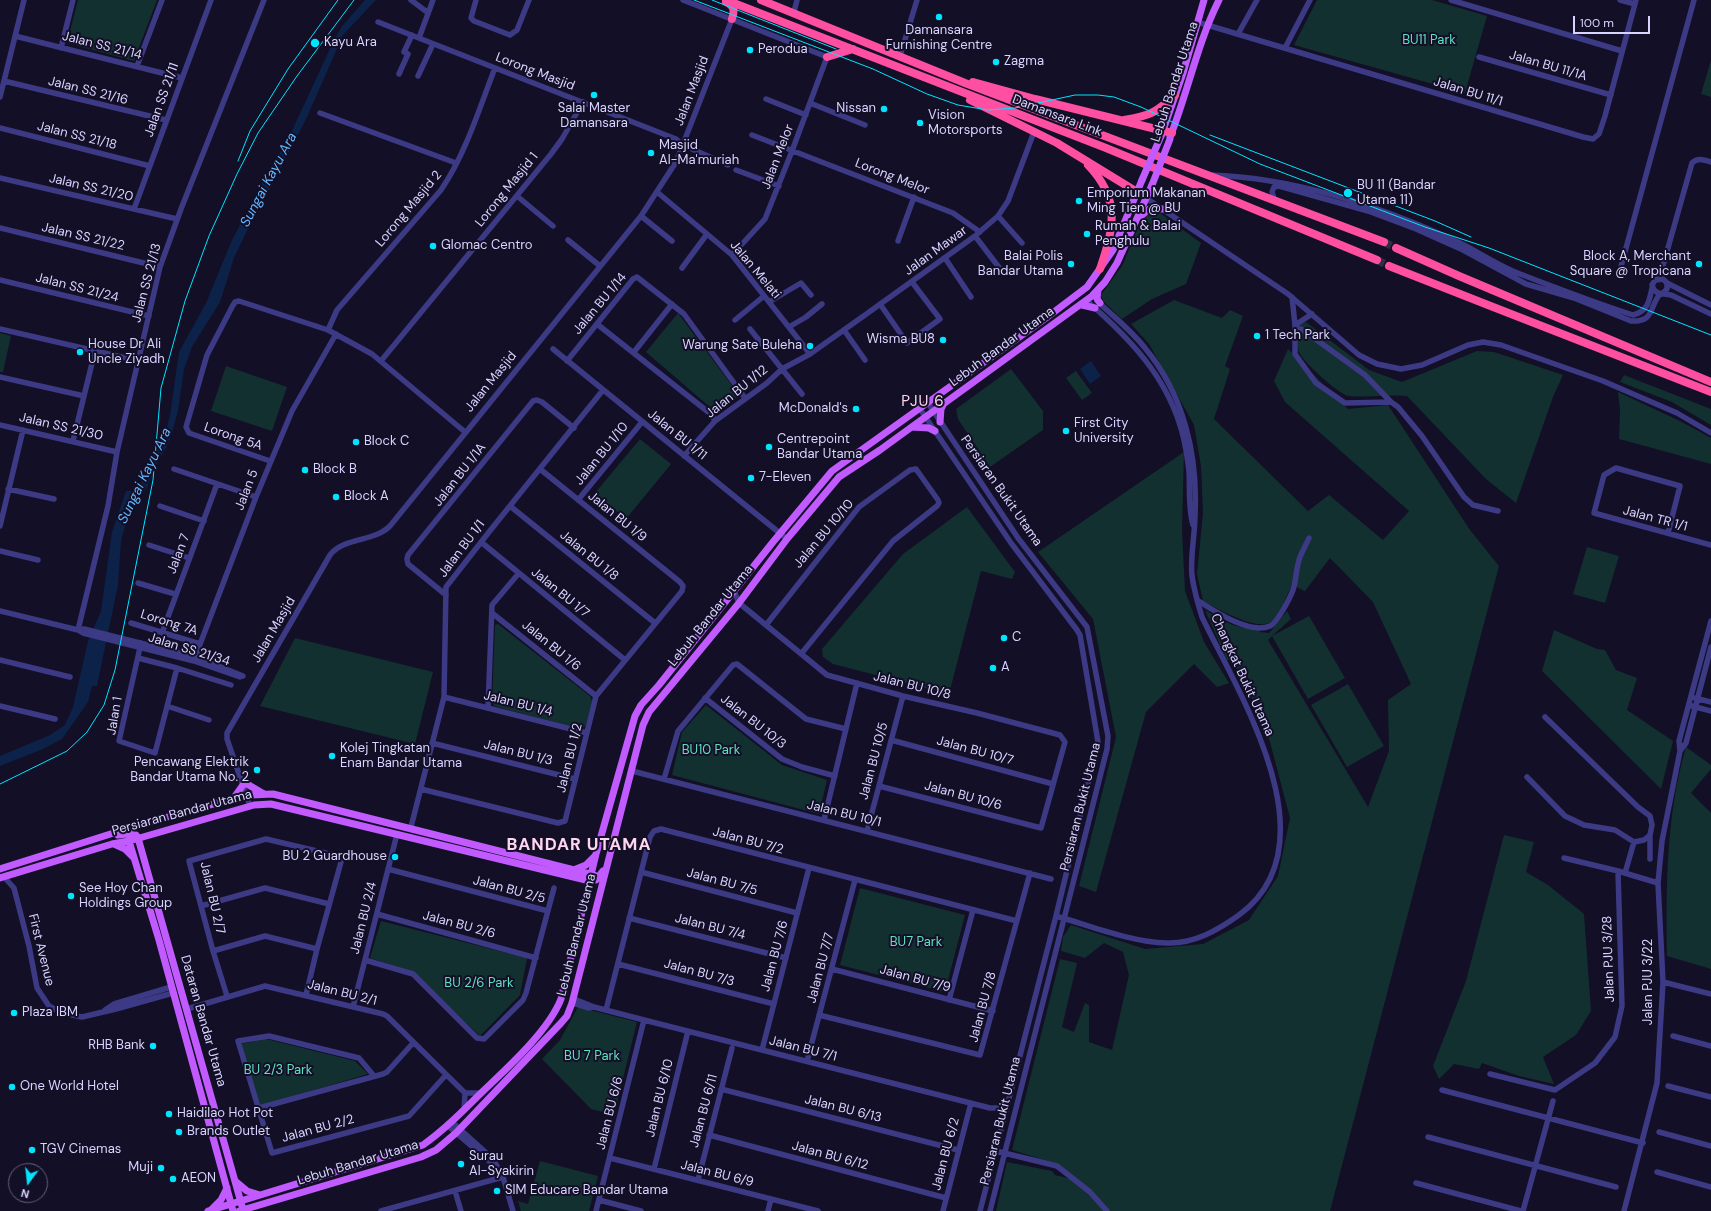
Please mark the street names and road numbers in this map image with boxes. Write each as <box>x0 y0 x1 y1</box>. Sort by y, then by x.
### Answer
street label: Lebuh Bandar Utama <box>1148 20 1202 144</box>
street label: Jalan SS 21/14 <box>61 29 143 63</box>
street label: Jalan BU 11/1A <box>1507 47 1589 85</box>
street label: Lorong Masjid <box>493 50 577 94</box>
street label: Jalan Masjid <box>672 54 712 128</box>
street label: Jalan SS 21/11 <box>141 61 183 139</box>
street label: Jalan SS 21/16 <box>46 74 130 108</box>
street label: Jalan BU 11/1 <box>1432 74 1504 110</box>
street label: Damansara Link <box>1010 92 1104 140</box>
street label: Jalan SS 21/18 <box>36 119 118 153</box>
street label: Jalan Melor <box>758 122 798 192</box>
street label: Lorong Masjid 1 <box>472 150 542 230</box>
street label: Lorong Melor <box>853 156 931 198</box>
street label: Lorong Masjid 2 <box>373 168 445 250</box>
street label: Jalan SS 21/20 <box>47 171 135 205</box>
street label: Jalan SS 21/22 <box>40 220 126 254</box>
street label: Jalan Mawar <box>902 223 970 279</box>
street label: Jalan Melati <box>726 238 784 302</box>
street label: Jalan SS 21/13 <box>129 242 165 324</box>
street label: Jalan SS 21/24 <box>34 270 120 306</box>
street label: Jalan BU 1/14 <box>570 270 630 338</box>
street label: Lebuh Bandar Utama <box>947 304 1057 390</box>
street label: Jalan Masjid <box>462 349 520 415</box>
street label: Jalan BU 1/12 <box>703 362 771 422</box>
street label: Jalan BU 1/11 <box>644 406 710 464</box>
street label: Jalan SS 21/30 <box>17 410 105 444</box>
street label: Jalan BU 1/10 <box>572 419 632 489</box>
street label: Lorong 5A <box>202 420 264 454</box>
street label: Persiaran Bukit Utama <box>957 433 1045 549</box>
street label: Jalan BU 1/1A <box>430 440 490 510</box>
street label: Jalan 5 <box>232 467 262 513</box>
street label: Jalan BU 1/9 <box>584 489 650 545</box>
street label: Jalan BU 10/10 <box>791 497 857 571</box>
street label: Jalan TR 1/1 <box>1621 503 1689 535</box>
street label: Jalan BU 1/1 <box>435 517 489 581</box>
street label: Jalan BU 1/8 <box>557 528 621 584</box>
street label: Jalan 7 <box>164 532 194 576</box>
street label: Lebuh Bandar Utama <box>665 562 757 670</box>
street label: Jalan BU 1/7 <box>528 565 592 621</box>
street label: Jalan Masjid <box>249 594 299 666</box>
street label: Lorong 7A <box>138 607 200 639</box>
street label: Changkat Bukit Utama <box>1207 611 1277 739</box>
street label: Jalan BU 1/6 <box>518 618 584 674</box>
street label: Jalan SS 21/34 <box>146 630 232 670</box>
street label: Jalan BU 10/8 <box>872 669 952 703</box>
street label: Jalan BU 1/4 <box>482 688 554 720</box>
street label: Jalan BU 10/3 <box>717 692 789 752</box>
street label: Jalan 1 <box>104 696 126 736</box>
street label: Jalan BU 10/5 <box>856 721 892 801</box>
street label: Jalan BU 1/2 <box>554 722 586 794</box>
street label: Jalan BU 10/7 <box>935 733 1015 769</box>
street label: Jalan BU 1/3 <box>482 737 554 769</box>
street label: Persiaran Bukit Utama <box>1057 741 1105 873</box>
street label: Jalan BU 10/6 <box>923 778 1003 814</box>
street label: Persiaran Bandar Utama <box>110 787 254 839</box>
street label: Jalan BU 10/1 <box>805 797 883 831</box>
street label: Jalan BU 7/2 <box>711 824 785 858</box>
street label: Jalan BU 2/7 <box>196 860 228 936</box>
street label: Jalan BU 7/5 <box>685 865 759 899</box>
street label: Lebuh Bandar Utama <box>554 872 600 998</box>
street label: Jalan BU 2/5 <box>471 873 547 907</box>
street label: Jalan BU 2/4 <box>347 880 381 956</box>
street label: Jalan BU 2/6 <box>421 908 497 942</box>
street label: Jalan BU 7/4 <box>673 911 747 943</box>
street label: First Avenue <box>24 912 58 988</box>
street label: Jalan PJU 3/28 <box>1600 915 1618 1003</box>
street label: Jalan BU 7/6 <box>758 919 792 993</box>
street label: Jalan BU 7/7 <box>804 931 838 1005</box>
street label: Jalan PJU 3/22 <box>1641 939 1657 1025</box>
street label: Dataran Bandar Utama <box>177 953 229 1089</box>
street label: Jalan BU 7/3 <box>662 956 736 990</box>
street label: Jalan BU 7/9 <box>878 962 952 996</box>
street label: Jalan BU 7/8 <box>966 970 1000 1044</box>
street label: Jalan BU 2/1 <box>306 977 378 1009</box>
street label: Jalan BU 7/1 <box>768 1033 838 1065</box>
street label: Persiaran Bukit Utama <box>977 1055 1025 1187</box>
street label: Jalan BU 6/10 <box>643 1057 677 1139</box>
street label: Jalan BU 6/11 <box>687 1073 721 1149</box>
street label: Jalan BU 6/6 <box>593 1075 627 1151</box>
street label: Jalan BU 6/13 <box>803 1092 883 1126</box>
street label: Jalan BU 2/2 <box>280 1112 356 1146</box>
street label: Jalan BU 6/2 <box>929 1116 963 1192</box>
street label: Lebuh Bandar Utama <box>296 1137 420 1189</box>
street label: Jalan BU 6/12 <box>790 1138 870 1174</box>
street label: Jalan BU 6/9 <box>679 1157 755 1191</box>

